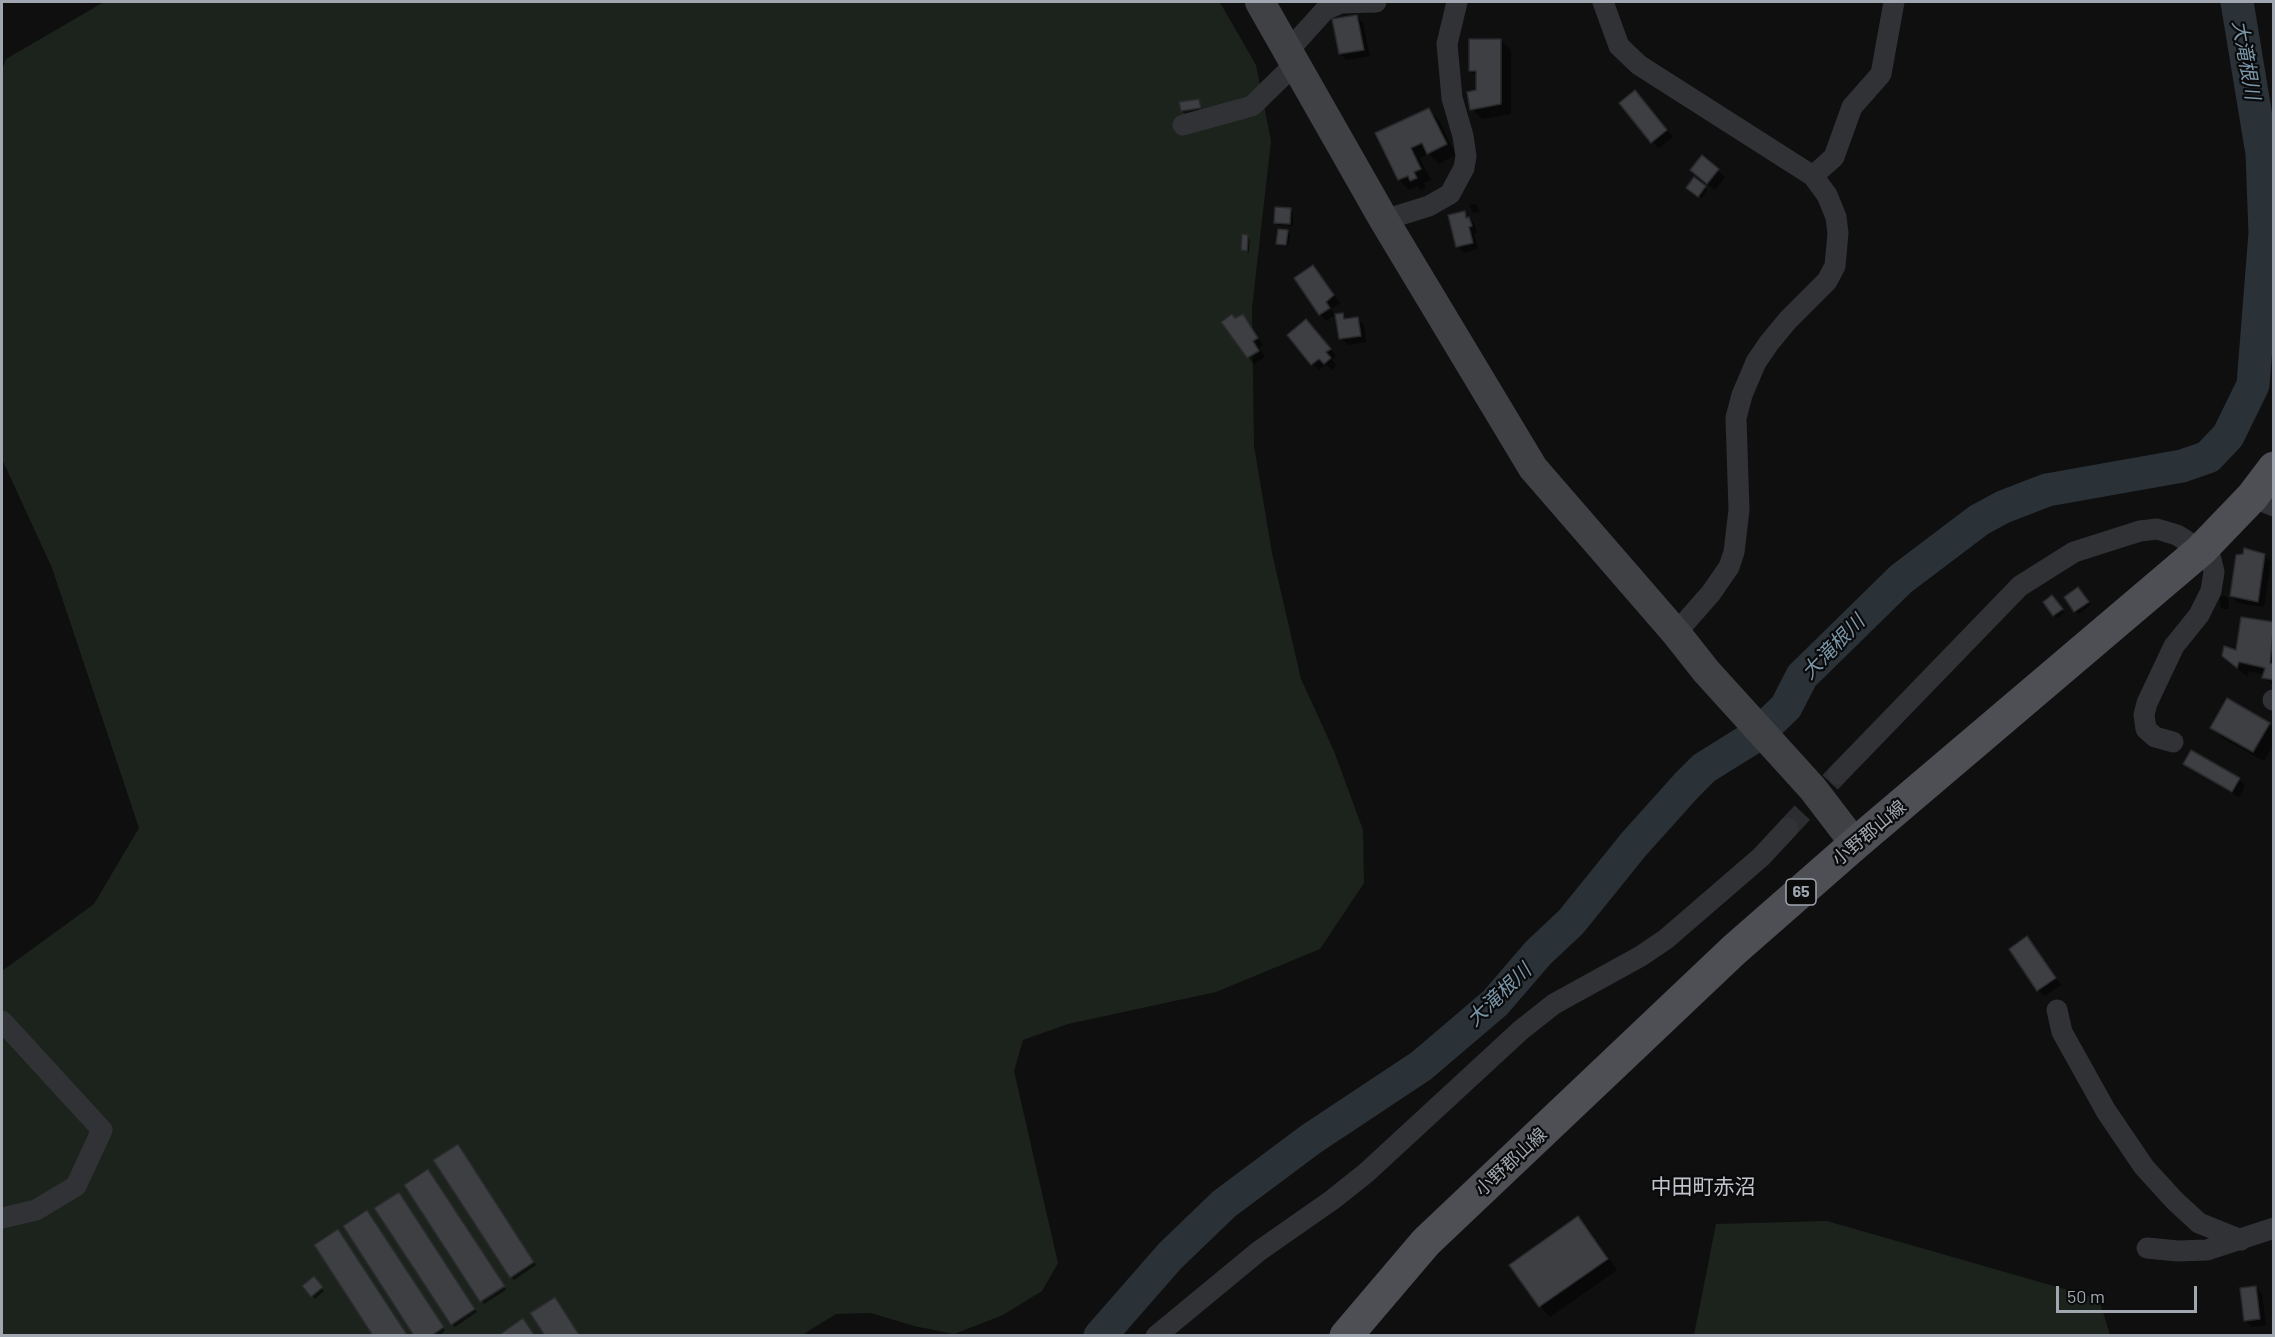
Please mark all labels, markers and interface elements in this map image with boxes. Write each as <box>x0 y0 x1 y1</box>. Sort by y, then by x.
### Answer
water label: 大滝根川 <box>2227 19 2265 101</box>
water label: 大滝根川 <box>1797 610 1869 684</box>
street label: 小野郡山線 <box>1828 796 1910 870</box>
road number: 65 <box>1786 879 1816 905</box>
water label: 大滝根川 <box>1462 959 1536 1031</box>
street label: 小野郡山線 <box>1471 1123 1551 1201</box>
district label: 中田町赤沼 <box>1651 1174 1755 1200</box>
scale bar <box>2059 1274 2200 1312</box>
text: 50 m <box>2067 1285 2105 1307</box>

